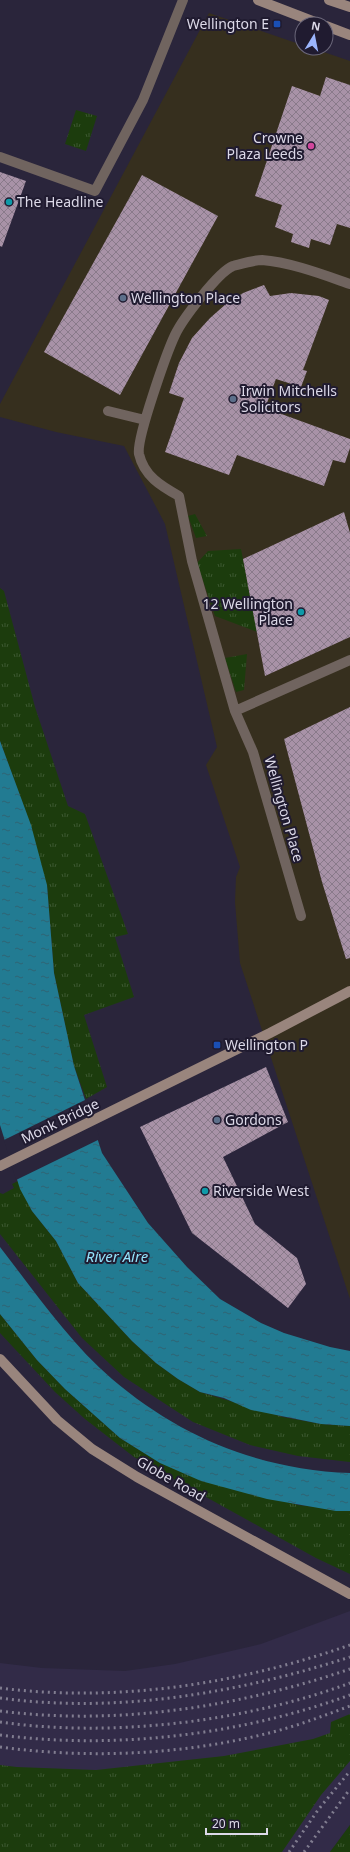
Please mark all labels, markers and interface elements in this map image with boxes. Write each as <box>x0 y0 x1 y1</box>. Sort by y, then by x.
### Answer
place label: Wellington E <box>187 14 269 33</box>
north arrow <box>294 16 334 56</box>
text: N <box>310 17 322 34</box>
marker: Wellington E <box>272 19 282 29</box>
place label: Crowne Plaza Leeds <box>227 128 303 163</box>
marker: Crowne Plaza Leeds <box>306 141 316 151</box>
place label: The Headline <box>17 192 104 211</box>
marker: The Headline <box>4 197 14 207</box>
place label: Wellington Place <box>131 288 240 307</box>
marker: Wellington Place <box>118 293 128 303</box>
place label: Irwin Mitchells Solicitors <box>241 381 337 416</box>
marker: Irwin Mitchells Solicitors <box>228 394 238 404</box>
place label: 12 Wellington Place <box>202 594 293 629</box>
marker: 12 Wellington Place <box>296 607 306 617</box>
street label: Wellington Place <box>260 754 309 864</box>
place label: Wellington P <box>225 1035 308 1054</box>
marker: Wellington P <box>212 1040 222 1050</box>
street label: Monk Bridge <box>18 1093 102 1148</box>
place label: Gordons <box>225 1110 282 1129</box>
marker: Gordons <box>212 1115 222 1125</box>
place label: Riverside West <box>213 1181 309 1200</box>
marker: Riverside West <box>200 1186 210 1196</box>
water label: River Aire <box>86 1246 149 1266</box>
street label: Globe Road <box>134 1451 209 1506</box>
scale bar <box>206 1810 267 1836</box>
text: 20 m <box>212 1815 240 1832</box>

